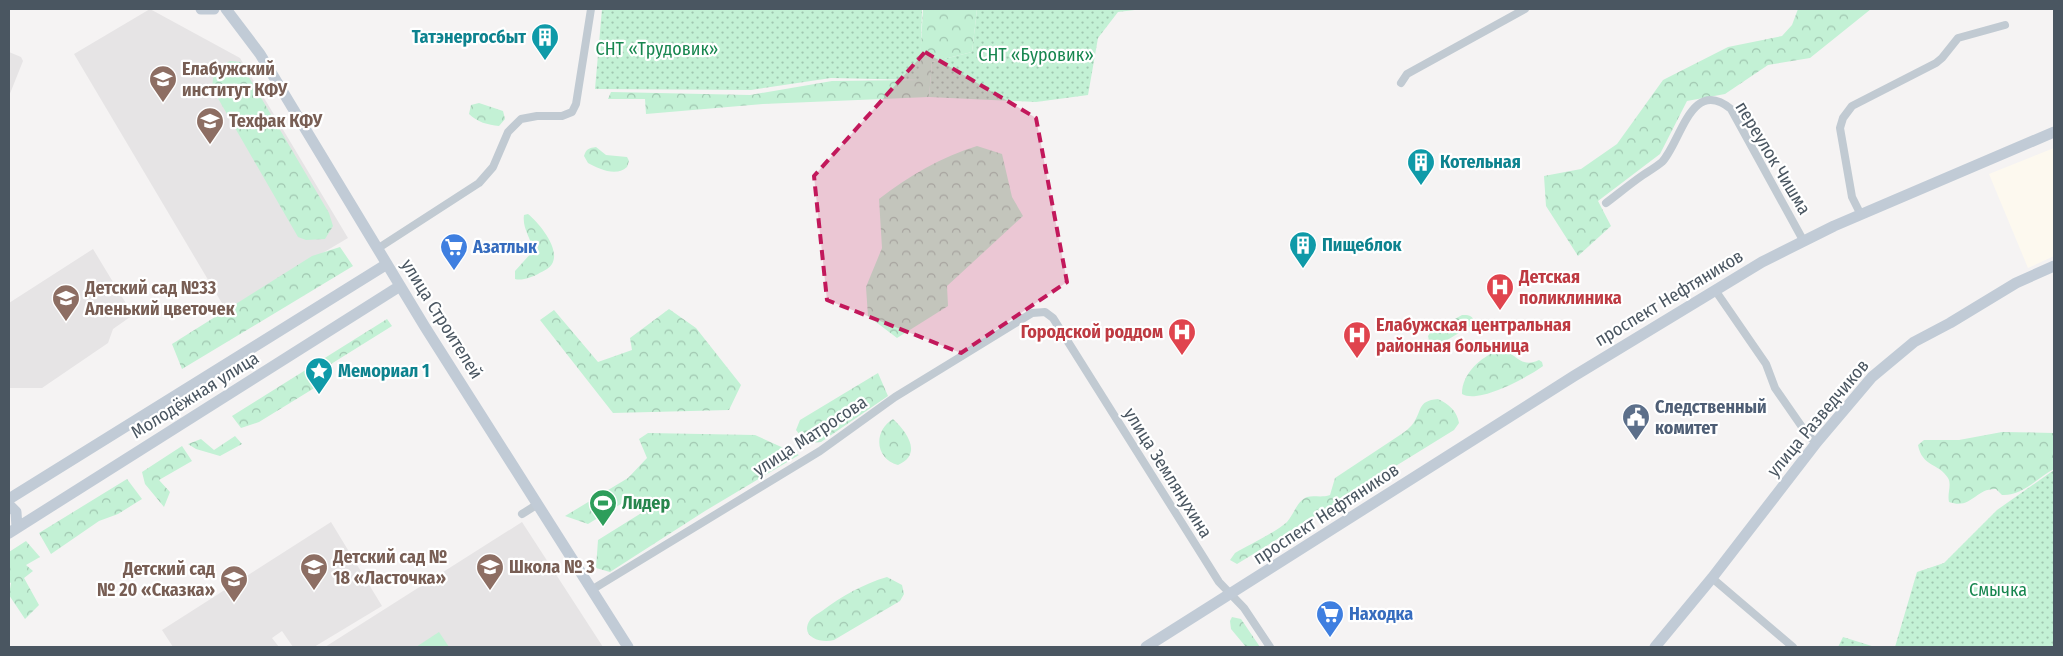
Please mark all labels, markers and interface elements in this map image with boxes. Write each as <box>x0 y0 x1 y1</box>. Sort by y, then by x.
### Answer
building icon: Татэнергосбыт <box>530 22 560 61</box>
place label: Татэнергосбыт <box>412 26 526 48</box>
park label: СНТ «Трудовик» <box>596 38 718 60</box>
park label: СНТ «Буровик» <box>978 44 1094 66</box>
place label: Елабужский институт КФУ <box>182 58 288 101</box>
school or university icon: Елабужский институт КФУ <box>148 64 178 103</box>
street label: переулок Чишма <box>1731 97 1816 219</box>
school or university icon: Техфак КФУ <box>195 106 225 145</box>
place label: Техфак КФУ <box>229 110 323 132</box>
building icon: Котельная <box>1406 147 1436 186</box>
place label: Котельная <box>1440 151 1521 173</box>
building icon: Пищеблок <box>1288 230 1318 269</box>
supermarket icon: Азатлык <box>439 232 469 271</box>
place label: Пищеблок <box>1322 234 1403 256</box>
place label: Азатлык <box>472 236 538 258</box>
street label: проспект Нефтяников <box>1591 245 1747 351</box>
street label: улица Строителей <box>396 255 488 383</box>
place label: Детская поликлиника <box>1518 266 1622 309</box>
hospital icon: Детская поликлиника <box>1485 272 1515 311</box>
place label: Детский сад №33 Аленький цветочек <box>84 277 236 320</box>
school or university icon: Детский сад №33 Аленький цветочек <box>51 283 81 322</box>
place label: Елабужская центральная районная больница <box>1376 314 1571 357</box>
hospital icon: Городской роддом <box>1167 317 1197 356</box>
hospital icon: Елабужская центральная районная больница <box>1342 320 1372 359</box>
place label: Городской роддом <box>1021 321 1163 343</box>
street label: Молодёжная улица <box>127 347 263 443</box>
street label: улица Разведчиков <box>1762 355 1874 481</box>
place icon: Мемориал 1 <box>304 356 334 395</box>
place label: Мемориал 1 <box>338 360 430 382</box>
street label: улица Матросова <box>749 391 871 481</box>
place label: Следственный комитет <box>1655 396 1767 439</box>
public building icon: Следственный комитет <box>1621 402 1651 441</box>
street label: улица Землянухина <box>1119 404 1217 542</box>
street label: проспект Нефтяников <box>1249 459 1403 569</box>
sports icon: Лидер <box>588 488 618 527</box>
place label: Лидер <box>622 492 670 514</box>
place label: Детский сад № 18 «Ласточка» <box>332 546 447 589</box>
school or university icon: Детский сад № 18 «Ласточка» <box>299 552 329 591</box>
school or university icon: Школа № 3 <box>475 552 505 591</box>
place label: Школа № 3 <box>509 556 595 578</box>
place label: Детский сад № 20 «Сказка» <box>97 558 215 601</box>
school or university icon: Детский сад № 20 «Сказка» <box>219 564 249 603</box>
park label: Смычка <box>1969 579 2027 601</box>
supermarket icon: Находка <box>1315 599 1345 638</box>
place label: Находка <box>1349 603 1413 625</box>

